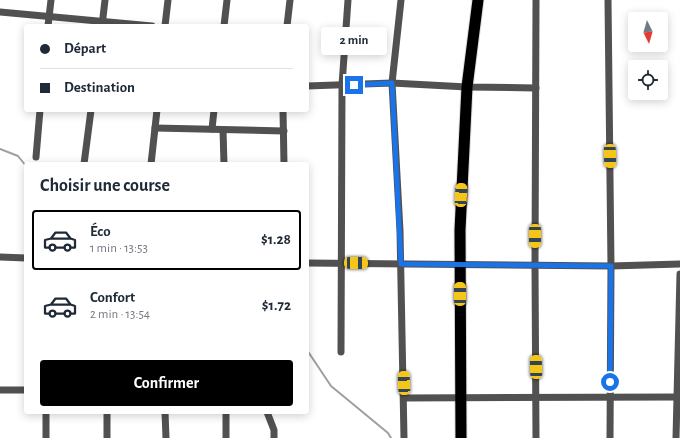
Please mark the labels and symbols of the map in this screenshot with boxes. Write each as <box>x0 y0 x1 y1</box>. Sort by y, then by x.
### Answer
north arrow <box>628 12 668 52</box>
callout: 2 min <box>321 27 387 55</box>
route end <box>345 76 363 94</box>
car <box>604 144 616 168</box>
car <box>454 183 468 207</box>
car <box>529 224 541 248</box>
car <box>344 257 368 269</box>
car <box>454 282 466 306</box>
car <box>530 355 542 379</box>
car <box>398 371 410 395</box>
route start <box>601 373 619 391</box>

